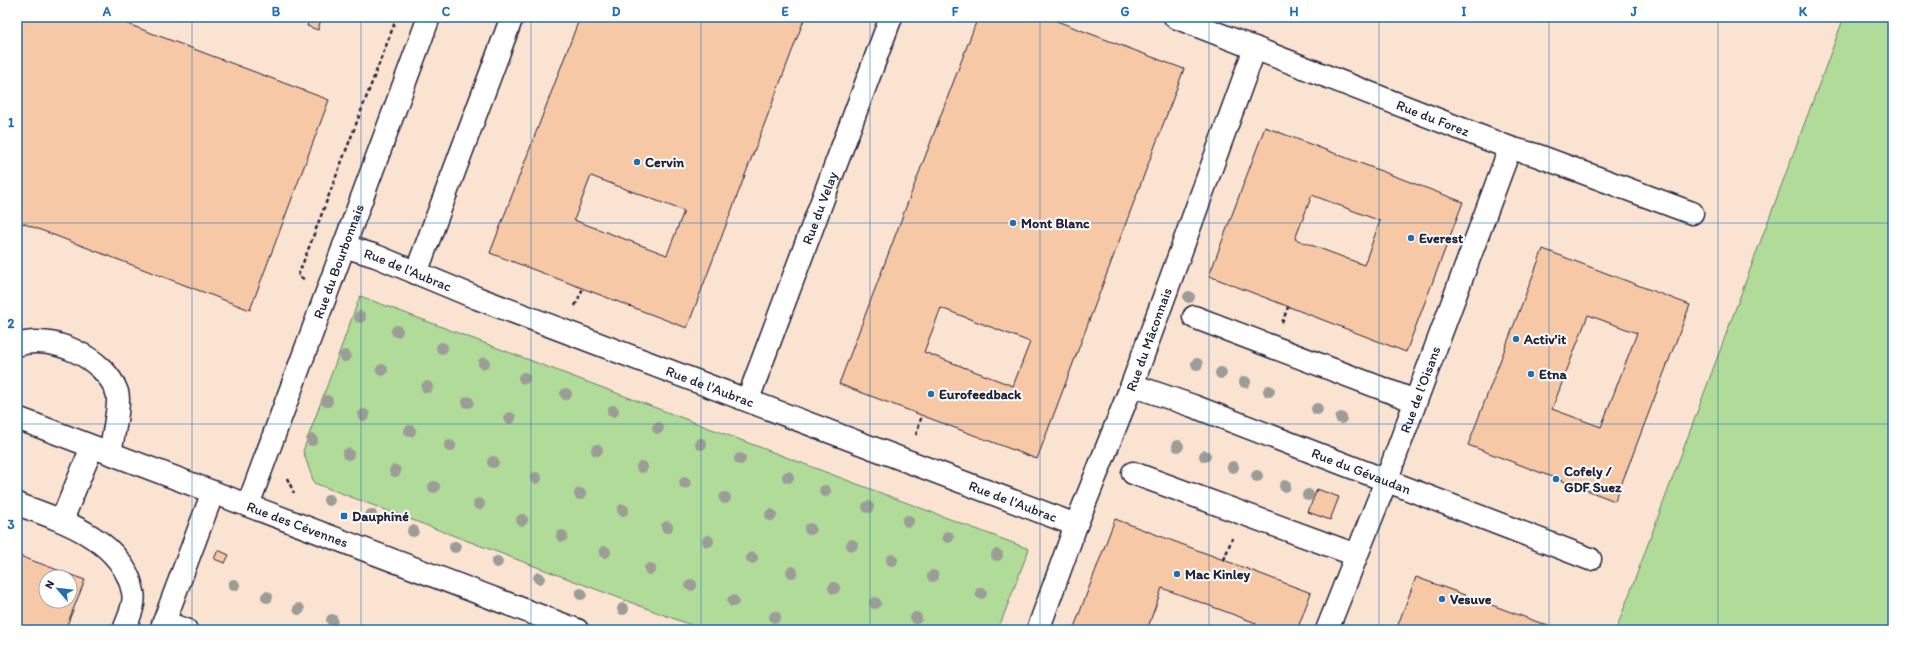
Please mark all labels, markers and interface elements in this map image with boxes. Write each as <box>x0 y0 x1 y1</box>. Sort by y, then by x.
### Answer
text: A <box>102 4 112 19</box>
text: B <box>272 4 281 19</box>
text: C <box>442 4 451 19</box>
text: D <box>612 4 621 19</box>
text: E <box>781 4 789 19</box>
text: F <box>952 4 959 19</box>
text: G <box>1121 4 1130 19</box>
text: H <box>1290 4 1299 19</box>
text: I <box>1462 4 1467 19</box>
text: J <box>1630 4 1638 19</box>
text: K <box>1799 4 1808 19</box>
street label: Rue du Forez <box>1394 96 1472 140</box>
text: 1 <box>8 115 14 130</box>
place label: Cervin <box>645 154 684 171</box>
marker: Cervin <box>632 157 642 167</box>
street label: Rue du Velay <box>799 169 842 247</box>
street label: Rue du Bourbonnais <box>310 202 368 321</box>
place label: Mont Blanc <box>1021 215 1090 232</box>
marker: Mont Blanc <box>1008 218 1018 228</box>
place label: Everest <box>1419 230 1464 247</box>
marker: Everest <box>1406 233 1416 243</box>
street label: Rue de l'Aubrac <box>362 245 454 295</box>
street label: Rue du Mâconnais <box>1122 285 1176 394</box>
text: 2 <box>8 316 15 331</box>
place label: Activ'it <box>1523 331 1567 348</box>
marker: Activ'it <box>1511 334 1521 344</box>
street label: Rue de l'Oisans <box>1397 344 1444 435</box>
street label: Rue de l'Aubrac <box>663 362 756 411</box>
place label: Etna <box>1539 366 1567 383</box>
marker: Etna <box>1526 369 1536 379</box>
place label: Eurofeedback <box>939 386 1022 403</box>
marker: Eurofeedback <box>926 389 936 399</box>
street label: Rue du Gévaudan <box>1309 444 1414 498</box>
place label: Cofely / GDF Suez <box>1564 463 1622 496</box>
marker: Cofely / GDF Suez <box>1551 474 1561 484</box>
street label: Rue de l'Aubrac <box>966 477 1059 526</box>
street label: Rue des Cévennes <box>244 498 351 552</box>
place label: Dauphiné <box>352 508 409 525</box>
marker: Dauphiné <box>339 511 349 521</box>
text: 3 <box>7 517 15 532</box>
place label: Mac Kinley <box>1185 566 1251 583</box>
north arrow <box>38 569 78 609</box>
marker: Mac Kinley <box>1172 569 1182 579</box>
text: N <box>42 578 57 591</box>
place label: Vesuve <box>1450 591 1492 608</box>
marker: Vesuve <box>1437 594 1447 604</box>

